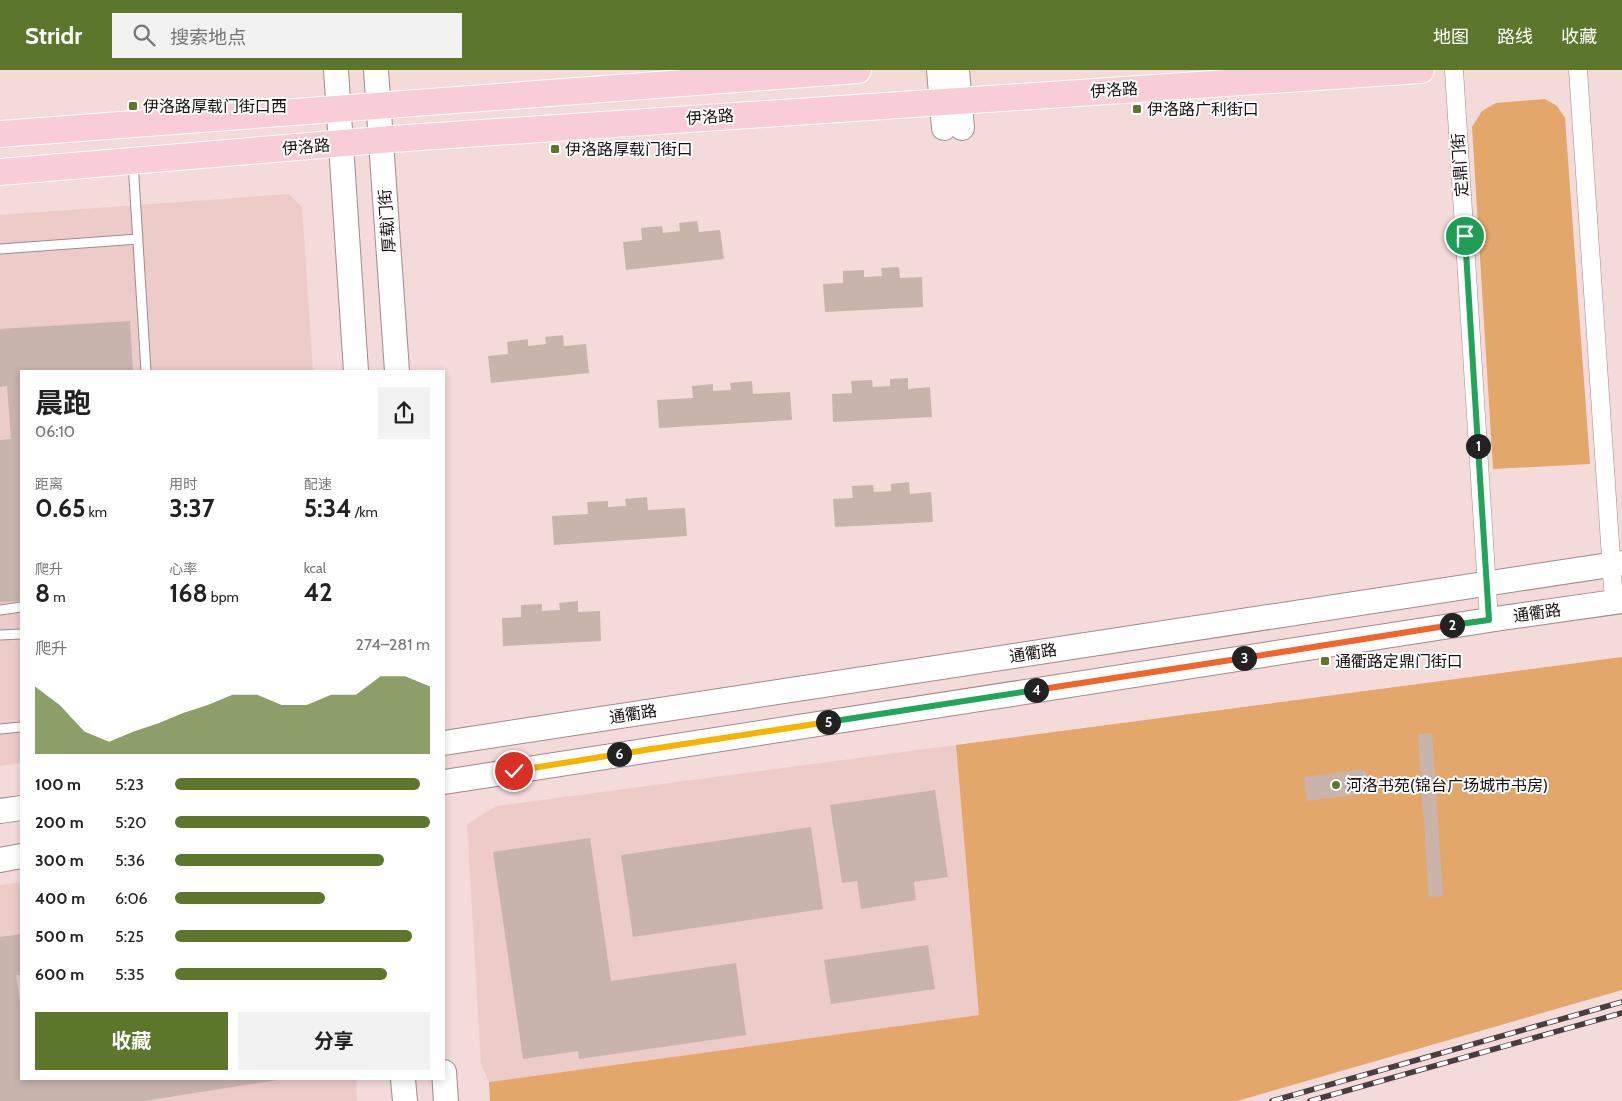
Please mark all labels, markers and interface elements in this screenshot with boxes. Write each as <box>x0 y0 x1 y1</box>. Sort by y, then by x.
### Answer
search box <box>112 13 462 58</box>
text: Stridr <box>25 21 82 50</box>
icon: search <box>130 21 158 49</box>
text: 搜索地点 <box>170 26 246 49</box>
text: 地图 <box>1433 26 1469 48</box>
text: 路线 <box>1497 26 1533 48</box>
text: 收藏 <box>1561 26 1597 48</box>
street label: 伊洛路 <box>1089 79 1139 101</box>
place label: 伊洛路厚载门街口西 <box>143 97 287 116</box>
marker: 伊洛路厚载门街口西 <box>127 100 139 112</box>
place label: 伊洛路广利街口 <box>1147 100 1259 119</box>
marker: 伊洛路广利街口 <box>1131 103 1143 115</box>
street label: 伊洛路 <box>685 106 735 128</box>
street label: 定鼎门街 <box>1448 132 1472 198</box>
street label: 伊洛路 <box>281 135 331 159</box>
place label: 伊洛路厚载门街口 <box>565 140 693 159</box>
marker: 伊洛路厚载门街口 <box>549 143 561 155</box>
street label: 厚载门街 <box>375 188 399 254</box>
pin <box>1444 215 1486 257</box>
icon: arrive <box>1451 222 1479 250</box>
text: 晨跑 <box>35 386 91 420</box>
button: share <box>378 387 430 439</box>
text: 06:10 <box>35 422 75 441</box>
pin: 1 <box>1466 434 1490 458</box>
text: 1 <box>1476 437 1481 455</box>
text: 距离 <box>35 475 63 493</box>
text: 用时 <box>169 475 197 493</box>
text: 配速 <box>304 475 332 493</box>
text: 0.65 <box>35 493 85 523</box>
text: 3:37 <box>169 493 215 523</box>
text: 5:34 <box>304 493 352 523</box>
text: km <box>85 503 107 521</box>
text: /km <box>352 503 378 521</box>
text: kcal <box>304 559 326 577</box>
text: 爬升 <box>35 560 63 578</box>
text: 心率 <box>169 560 197 578</box>
text: 42 <box>304 577 332 607</box>
text: 8 <box>35 578 50 608</box>
text: 168 <box>169 578 208 608</box>
text: m <box>50 588 66 606</box>
text: bpm <box>208 588 239 606</box>
street label: 通衢路 <box>1512 600 1562 626</box>
pin: 2 <box>1440 612 1464 638</box>
text: 2 <box>1449 616 1456 634</box>
text: 274–281 m <box>356 635 430 654</box>
text: 爬升 <box>35 639 67 658</box>
street label: 通衢路 <box>1008 640 1058 666</box>
pin: 3 <box>1232 646 1256 670</box>
text: 3 <box>1241 649 1248 667</box>
place label: 通衢路定鼎门街口 <box>1335 652 1463 671</box>
marker: 通衢路定鼎门街口 <box>1319 655 1331 667</box>
pin: 4 <box>1024 678 1048 702</box>
text: 4 <box>1032 681 1041 699</box>
street label: 通衢路 <box>608 701 658 727</box>
pin: 5 <box>816 710 840 734</box>
text: 5 <box>825 713 832 731</box>
pin: 6 <box>606 742 632 766</box>
text: 6 <box>616 745 623 763</box>
pin <box>493 750 535 792</box>
icon: check <box>500 757 528 785</box>
text: 100 m <box>35 775 81 794</box>
text: 5:23 <box>115 775 144 794</box>
place label: 河洛书苑(锦台广场城市书房) <box>1346 776 1548 795</box>
marker: 河洛书苑(锦台广场城市书房) <box>1330 779 1342 791</box>
text: 200 m <box>35 813 84 832</box>
text: 5:20 <box>115 813 147 832</box>
text: 300 m <box>35 851 84 870</box>
text: 5:36 <box>115 851 145 870</box>
text: 400 m <box>35 889 85 908</box>
text: 6:06 <box>115 889 148 908</box>
text: 500 m <box>35 927 84 946</box>
text: 5:25 <box>115 927 144 946</box>
text: 600 m <box>35 965 84 984</box>
text: 5:35 <box>115 965 144 984</box>
button: 收藏 <box>35 1012 228 1070</box>
button: 分享 <box>238 1012 430 1070</box>

